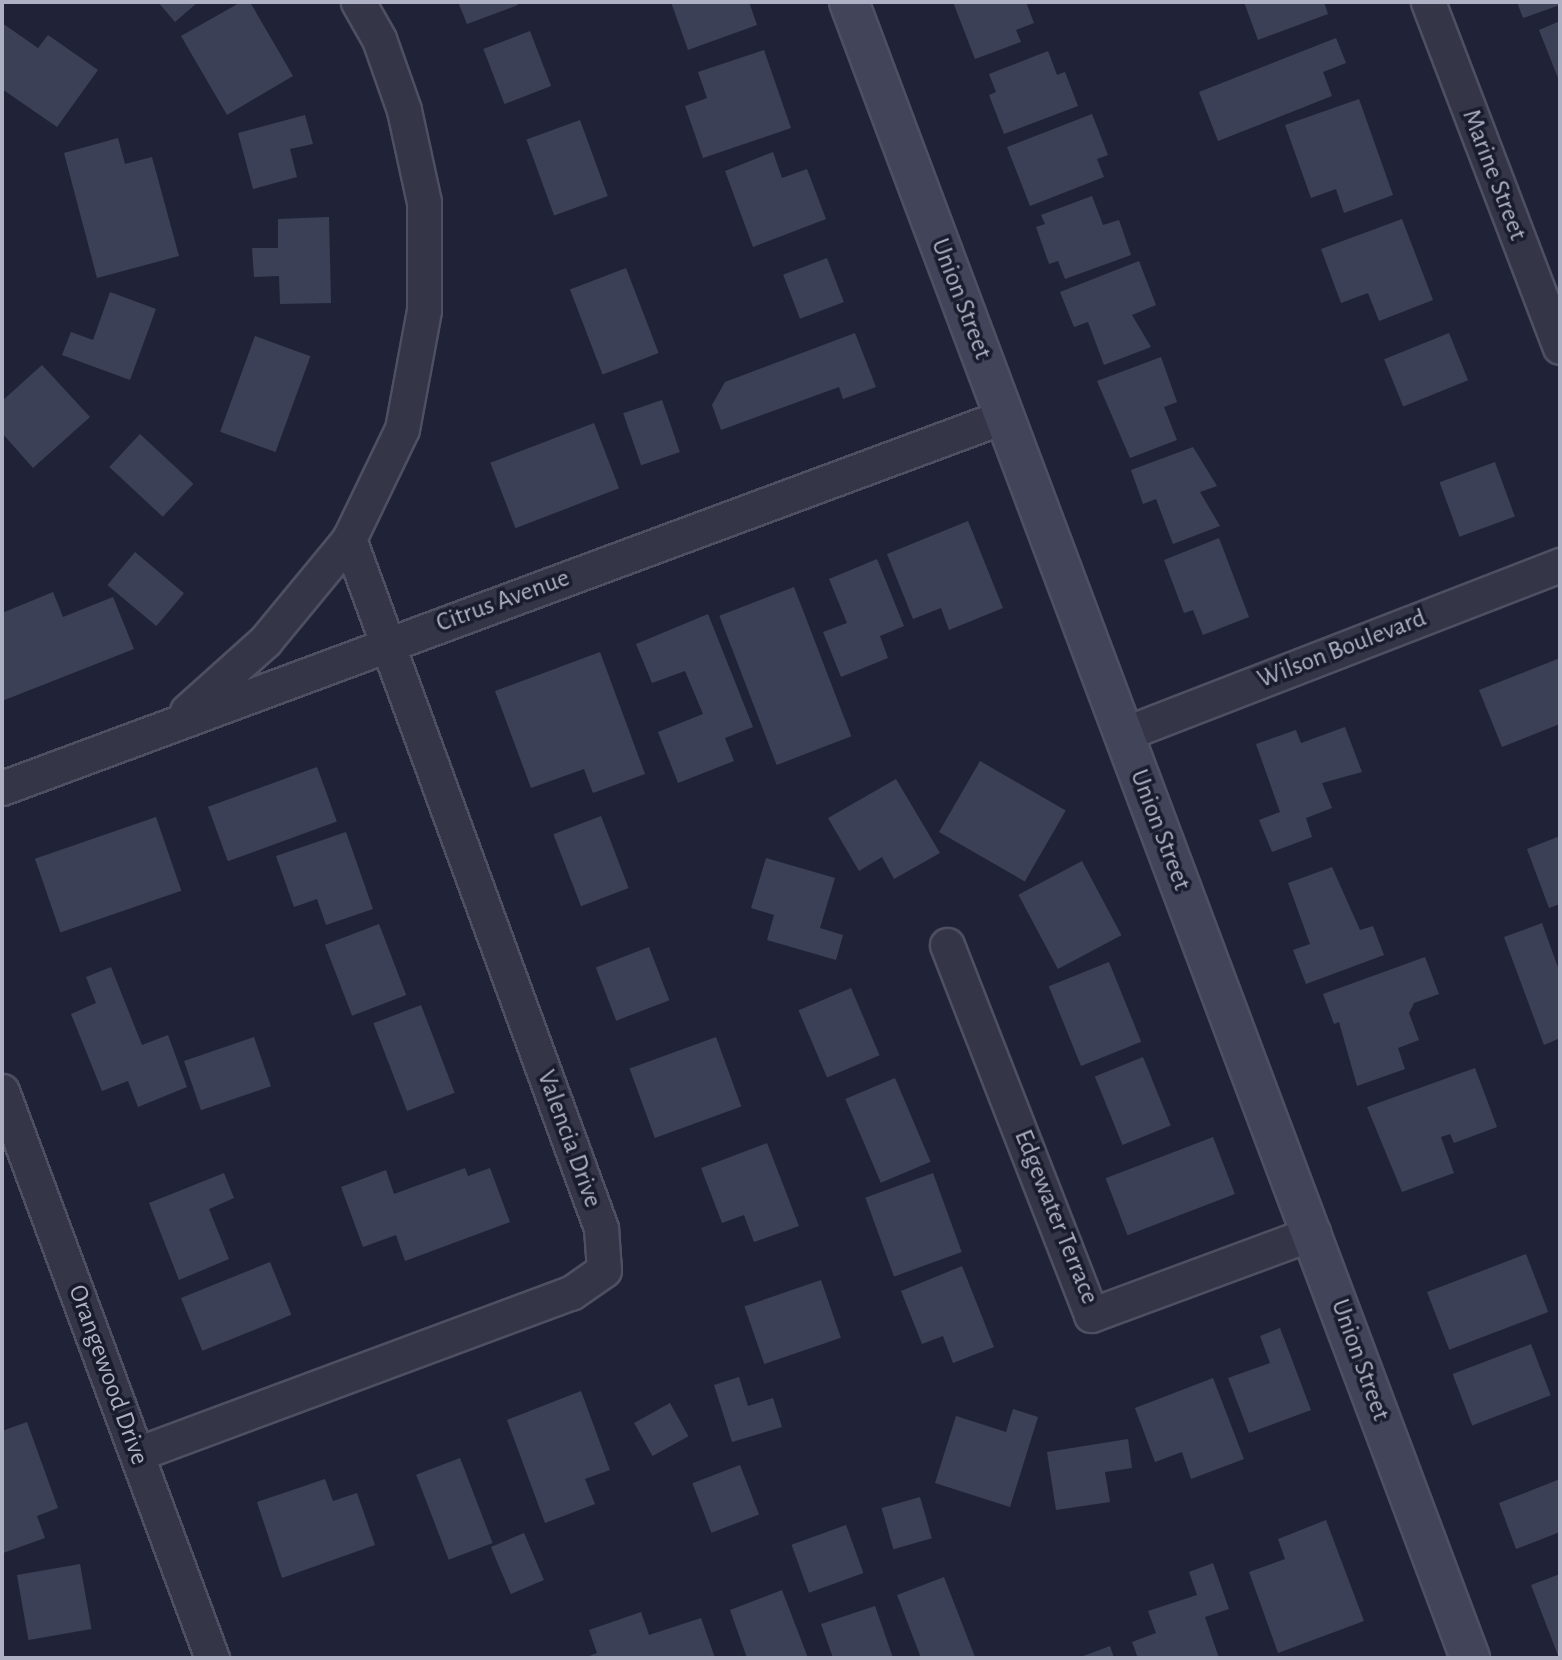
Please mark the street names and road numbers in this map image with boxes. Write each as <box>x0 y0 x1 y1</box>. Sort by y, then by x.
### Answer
street label: Marine Street <box>1455 105 1533 245</box>
street label: Union Street <box>924 234 998 364</box>
street label: Citrus Avenue <box>432 562 574 640</box>
street label: Wilson Boulevard <box>1253 603 1431 695</box>
street label: Union Street <box>1123 765 1197 895</box>
street label: Valencia Drive <box>530 1066 608 1212</box>
street label: Edgewater Terrace <box>1007 1125 1105 1309</box>
street label: Orangewood Drive <box>61 1281 155 1469</box>
street label: Union Street <box>1324 1295 1396 1425</box>

